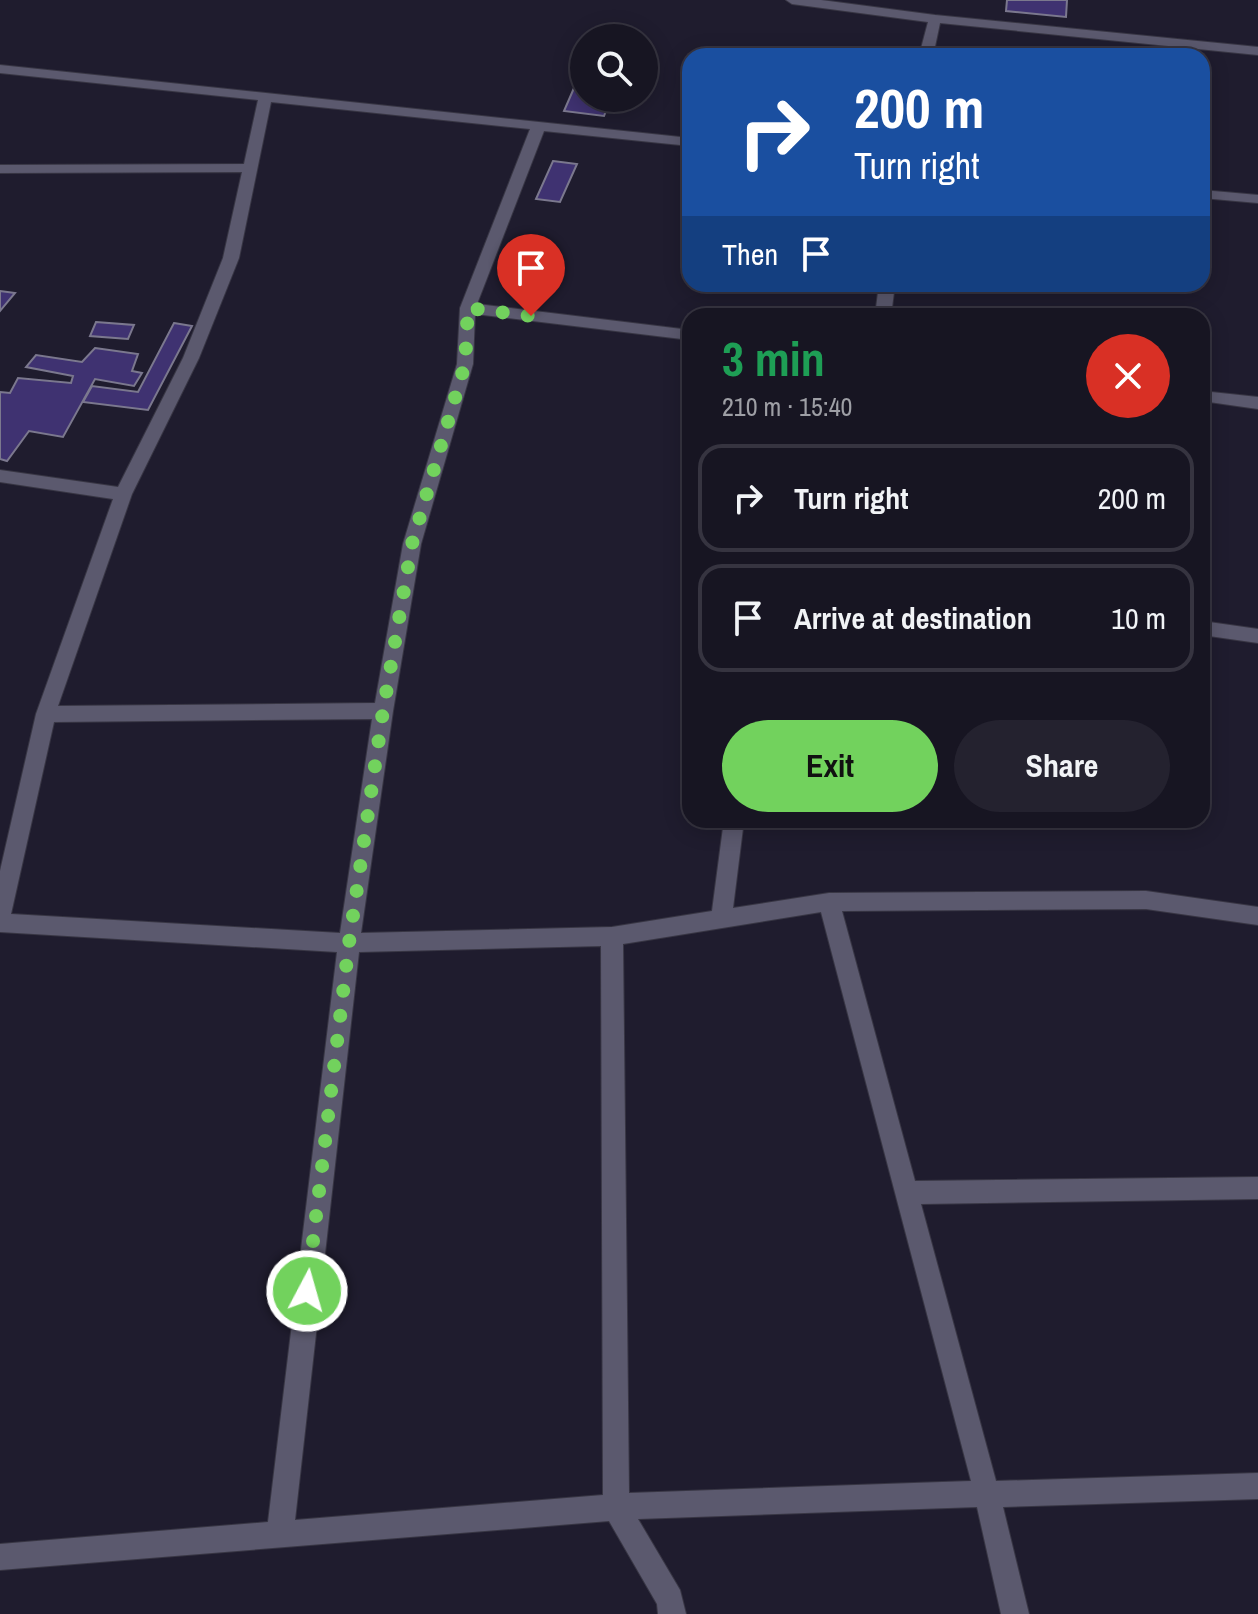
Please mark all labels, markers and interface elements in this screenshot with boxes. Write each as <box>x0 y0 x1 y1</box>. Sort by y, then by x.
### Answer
map controls <box>570 24 658 112</box>
button: search <box>570 24 658 112</box>
text: 200 m <box>854 70 984 145</box>
icon: right <box>722 80 826 184</box>
text: Turn right <box>854 142 979 190</box>
icon: arrive <box>794 232 838 276</box>
pin <box>497 234 565 316</box>
text: Then <box>722 234 778 274</box>
icon: arrive <box>509 246 553 290</box>
text: 3 min <box>722 326 825 391</box>
button: close <box>1086 334 1170 418</box>
text: 210 m · 15:40 <box>722 389 852 424</box>
icon: right <box>726 476 770 520</box>
text: Turn right <box>794 478 908 518</box>
text: 200 m <box>1098 478 1166 518</box>
icon: arrive <box>726 596 770 640</box>
text: Arrive at destination <box>794 598 1032 638</box>
text: 10 m <box>1111 598 1166 638</box>
button: Exit <box>722 720 938 812</box>
button: Share <box>954 720 1170 812</box>
position arrow <box>265 1249 349 1333</box>

